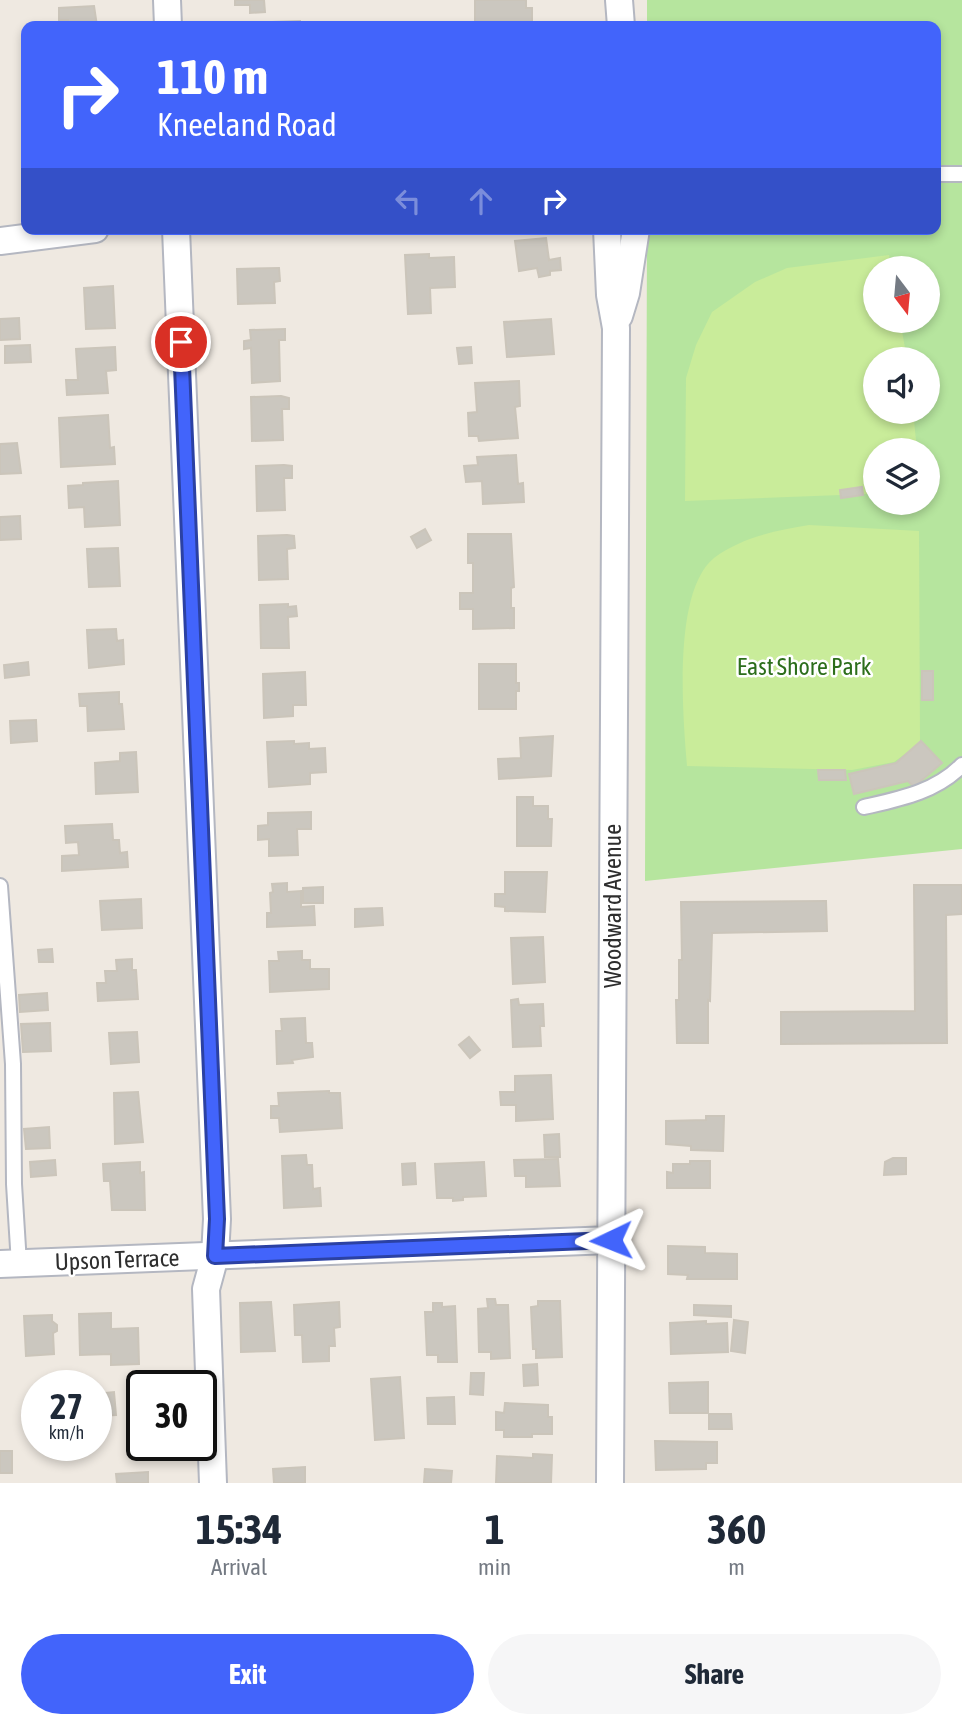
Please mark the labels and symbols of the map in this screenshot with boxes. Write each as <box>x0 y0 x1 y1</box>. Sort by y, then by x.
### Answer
north arrow <box>863 256 940 332</box>
pin <box>151 312 211 372</box>
park label: East Shore Park <box>737 653 872 680</box>
street label: Woodward Avenue <box>599 824 626 988</box>
position arrow <box>574 1203 648 1277</box>
street label: Upson Terrace <box>54 1244 180 1275</box>
speed limit sign: 30 <box>126 1370 217 1461</box>

